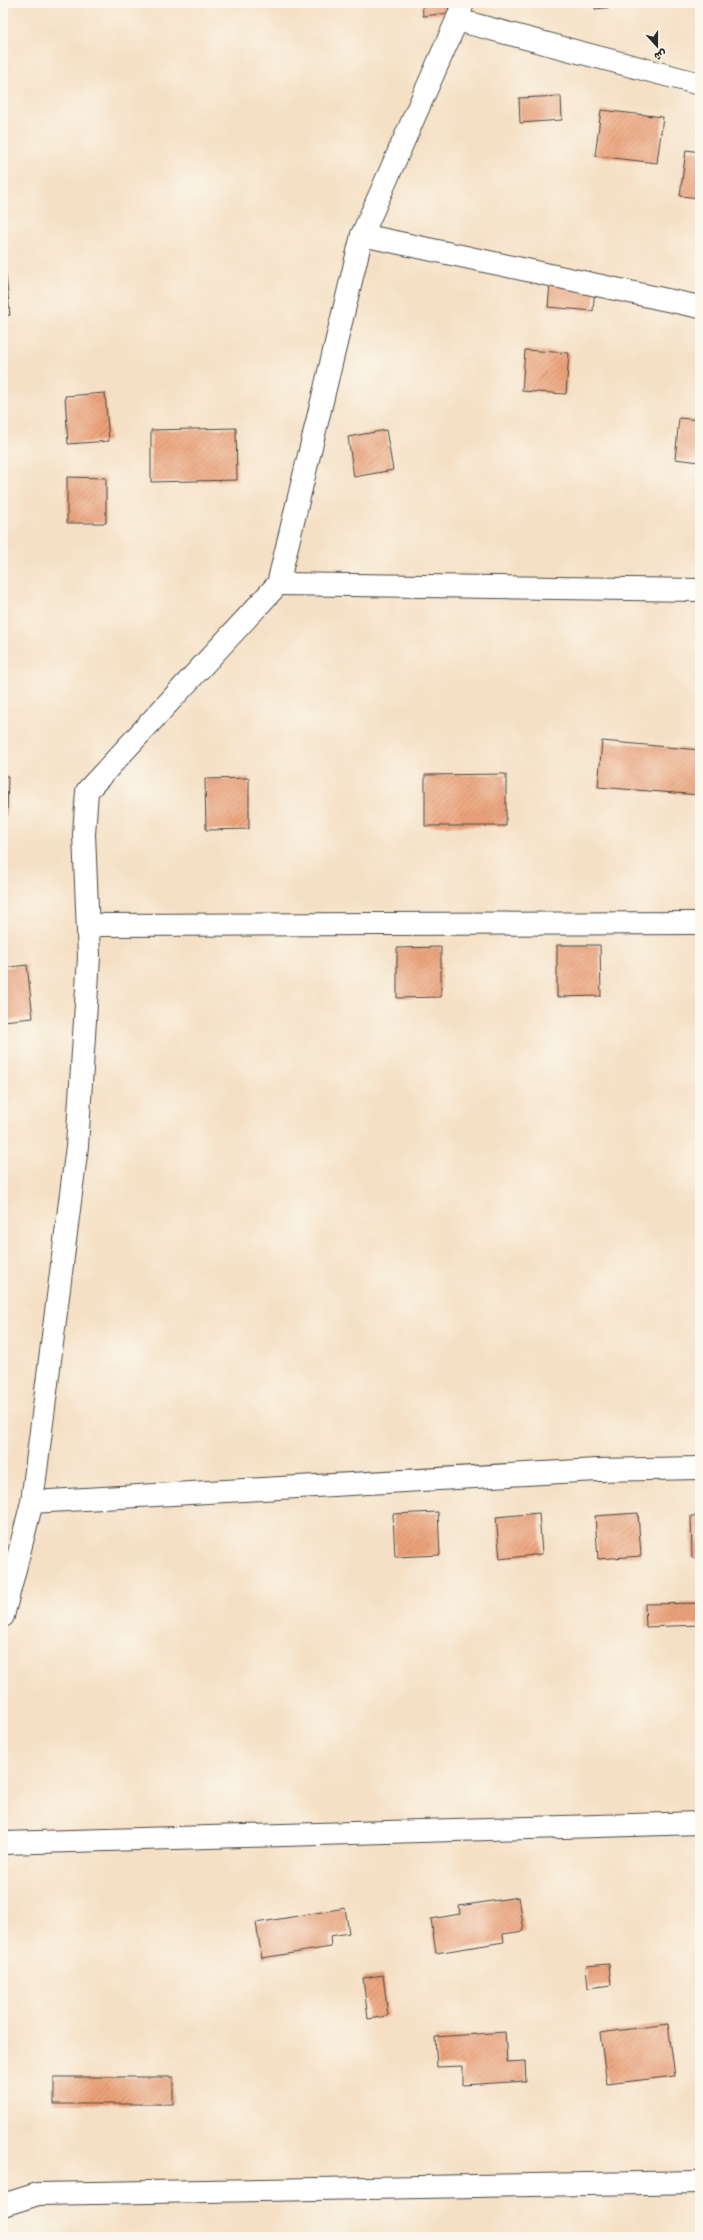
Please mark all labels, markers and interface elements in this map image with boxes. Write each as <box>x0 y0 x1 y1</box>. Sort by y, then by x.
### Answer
north arrow <box>637 26 677 66</box>
text: ش <box>651 44 668 63</box>

